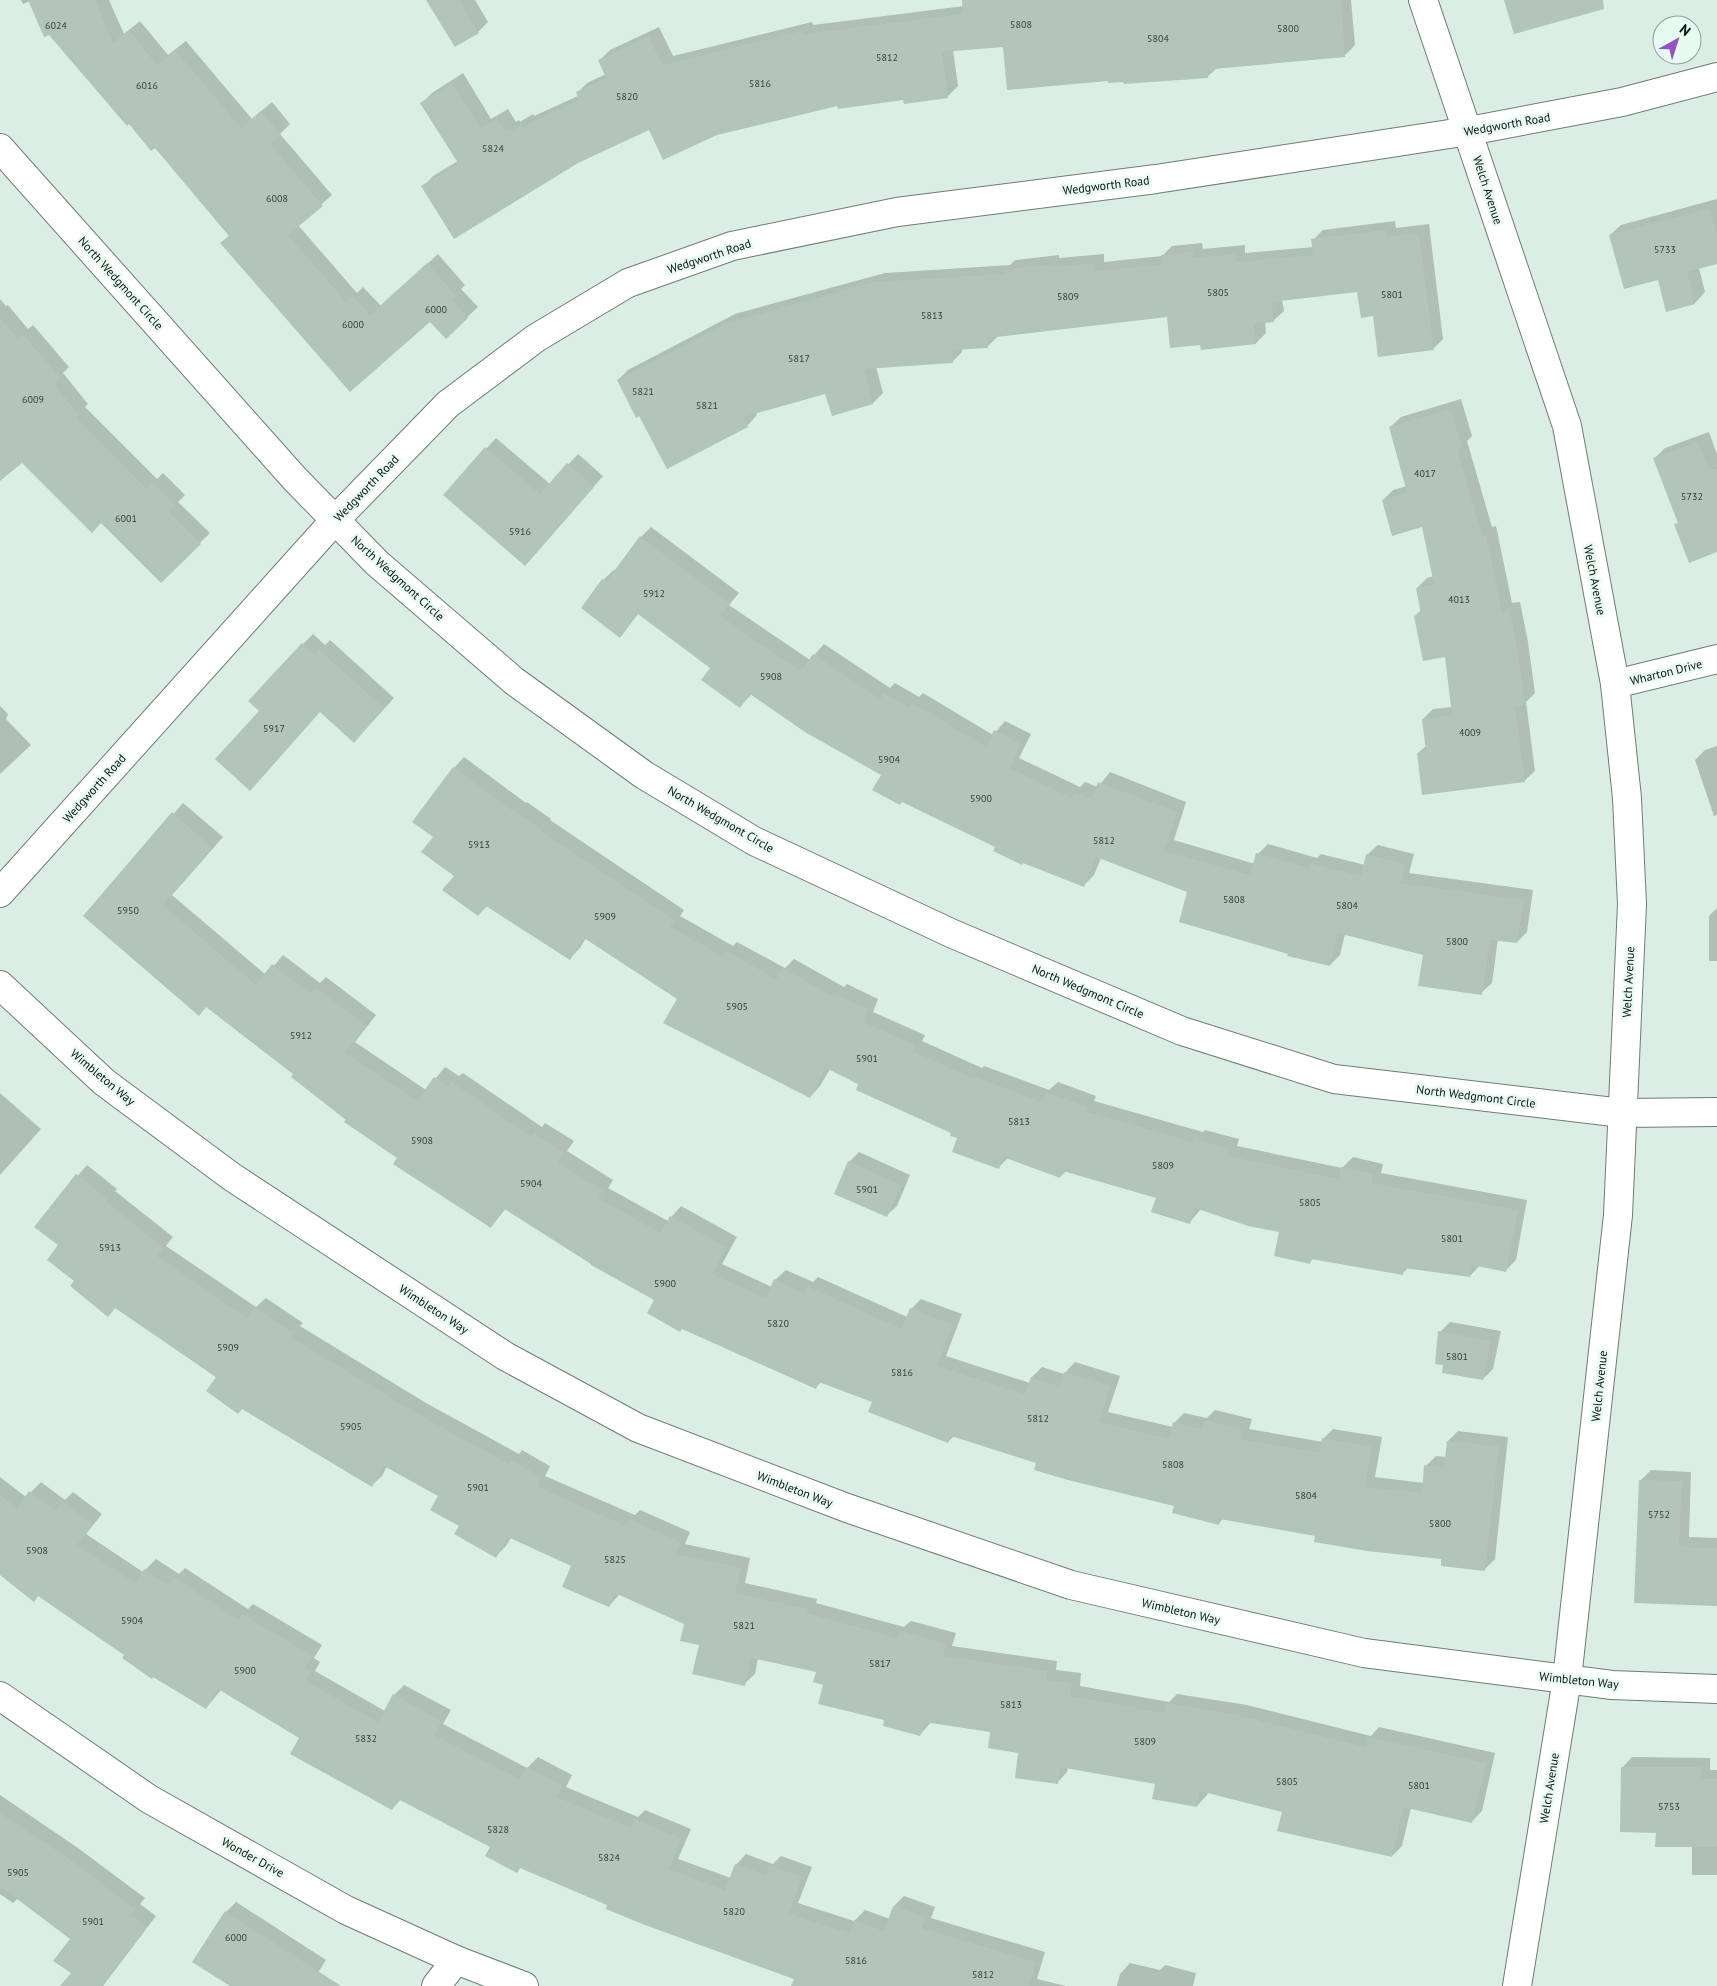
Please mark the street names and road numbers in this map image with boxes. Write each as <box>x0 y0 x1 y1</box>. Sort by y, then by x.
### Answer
street label: Wedgworth Road <box>1463 109 1551 139</box>
street label: Welch Avenue <box>1470 154 1506 226</box>
street label: Wedgworth Road <box>1062 172 1150 198</box>
street label: North Wedgmont Circle <box>75 233 167 333</box>
street label: Wedgworth Road <box>665 235 753 277</box>
street label: Wedgworth Road <box>330 451 402 525</box>
street label: North Wedgmont Circle <box>348 532 448 624</box>
street label: Welch Avenue <box>1581 544 1609 616</box>
street label: Wharton Drive <box>1628 656 1704 688</box>
street label: Wedgworth Road <box>59 751 129 825</box>
street label: North Wedgmont Circle <box>665 782 777 856</box>
street label: Welch Avenue <box>1619 946 1637 1018</box>
street label: North Wedgmont Circle <box>1030 961 1146 1021</box>
street label: Wimbleton Way <box>68 1046 139 1109</box>
street label: North Wedgmont Circle <box>1415 1081 1537 1111</box>
street label: Wimbleton Way <box>396 1281 472 1337</box>
street label: Welch Avenue <box>1588 1350 1610 1422</box>
street label: Wimbleton Way <box>755 1468 835 1510</box>
street label: Wimbleton Way <box>1140 1595 1222 1627</box>
street label: Wimbleton Way <box>1538 1668 1620 1692</box>
street label: Welch Avenue <box>1536 1752 1562 1824</box>
street label: Wonder Drive <box>219 1834 287 1880</box>

